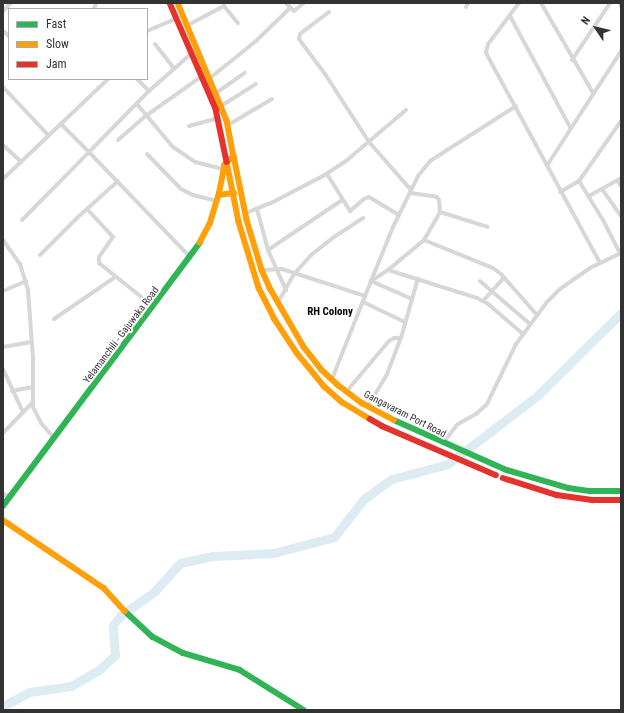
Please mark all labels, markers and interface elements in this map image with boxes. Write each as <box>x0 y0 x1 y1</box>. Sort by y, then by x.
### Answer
legend <box>8 8 148 80</box>
north arrow <box>576 8 616 48</box>
text: N <box>579 14 593 27</box>
text: Fast <box>46 17 66 31</box>
text: Slow <box>46 37 69 51</box>
text: Jam <box>46 57 67 71</box>
street label: Yelamanchili - Gajuwaka Road <box>81 284 161 386</box>
district label: RH Colony <box>307 305 353 319</box>
street label: Gangavaram Port Road <box>362 388 448 440</box>

